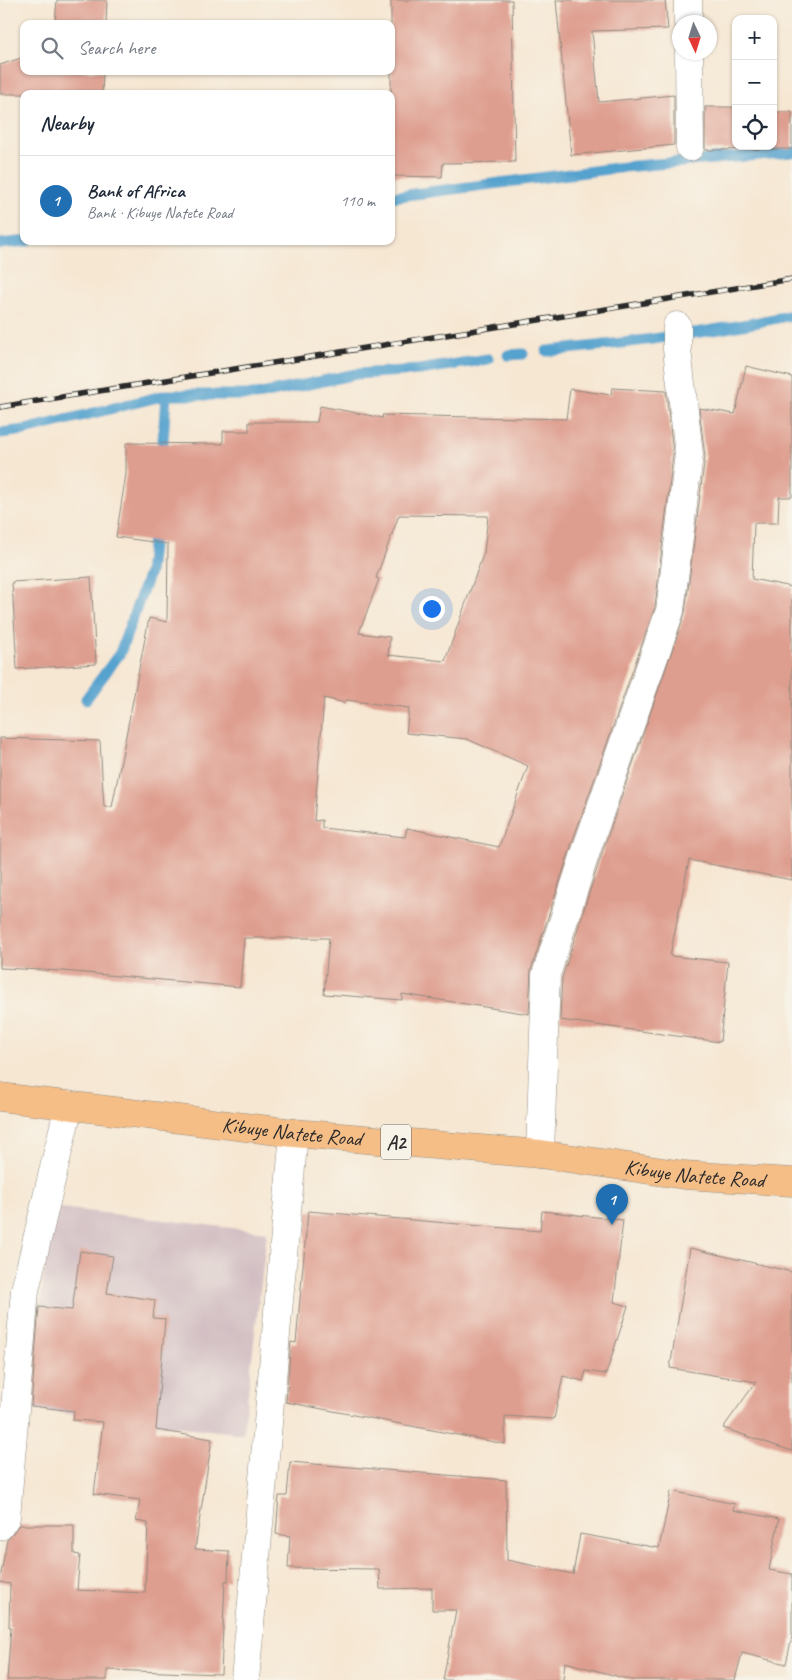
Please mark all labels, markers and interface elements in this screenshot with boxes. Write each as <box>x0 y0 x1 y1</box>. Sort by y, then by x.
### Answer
north arrow <box>672 15 717 60</box>
map controls <box>732 15 777 150</box>
button: + <box>732 15 777 60</box>
search box <box>20 20 395 75</box>
icon: search <box>38 34 66 62</box>
text: Search here <box>78 36 155 60</box>
button: − <box>732 60 777 105</box>
button: locate <box>732 105 777 150</box>
text: Nearby <box>40 110 93 136</box>
text: Bank of Africa <box>87 179 185 203</box>
text: 1 <box>52 191 60 211</box>
text: 110 m <box>341 191 375 211</box>
text: Bank · Kibuye Natete Road <box>87 203 233 223</box>
your location <box>419 596 445 622</box>
street label: Kibuye Natete Road <box>221 1111 367 1152</box>
road number: A2 <box>381 1124 411 1160</box>
street label: Kibuye Natete Road <box>623 1154 769 1193</box>
pin: 1 <box>596 1184 628 1225</box>

